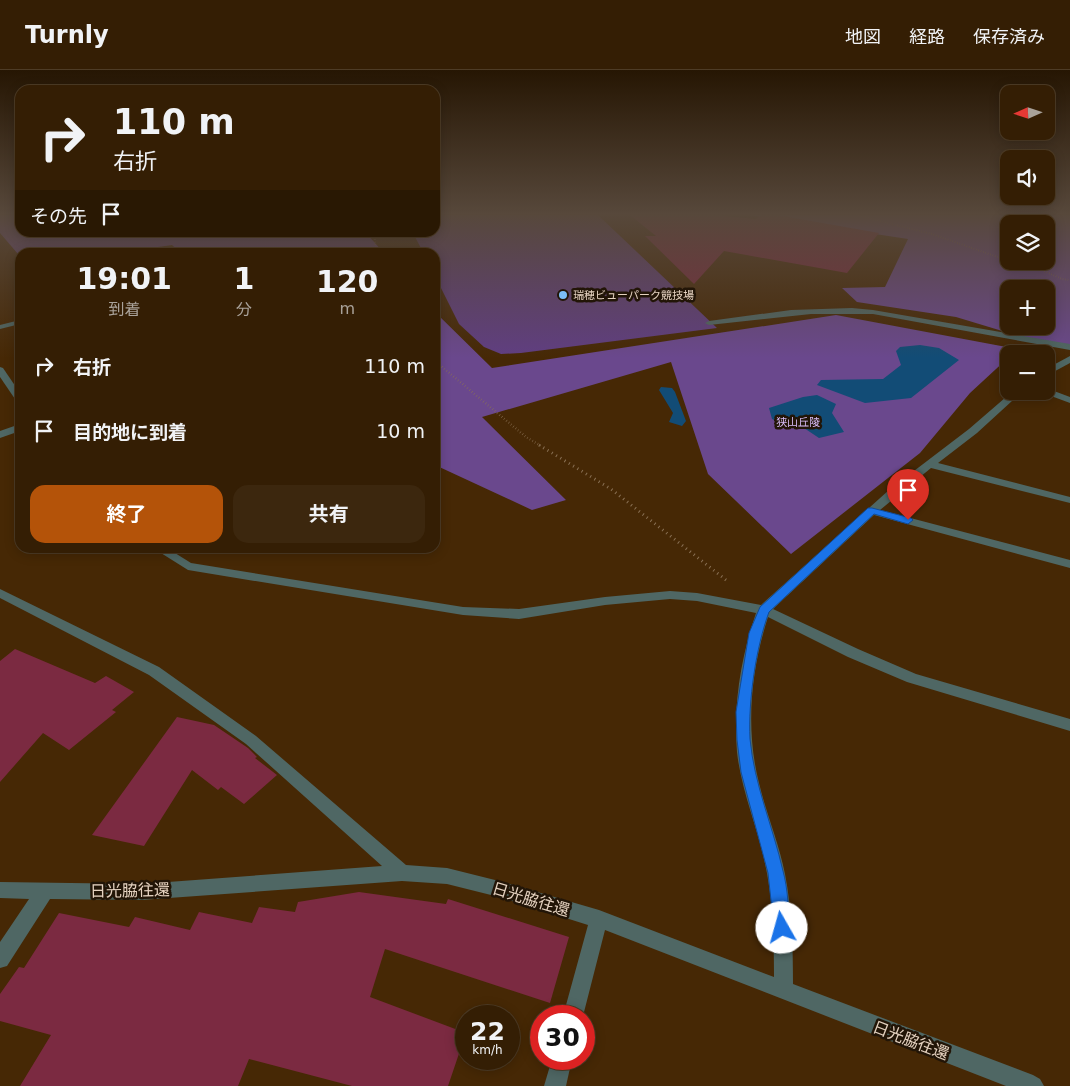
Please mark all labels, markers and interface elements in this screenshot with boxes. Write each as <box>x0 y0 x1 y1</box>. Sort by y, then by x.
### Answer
text: Turnly <box>25 21 109 49</box>
text: 地図 <box>845 26 881 47</box>
text: 経路 <box>909 26 945 47</box>
text: 保存済み <box>973 26 1045 47</box>
north arrow <box>1000 85 1055 140</box>
map controls <box>1000 85 1055 400</box>
text: 110 m <box>113 102 235 142</box>
icon: right <box>30 105 95 170</box>
text: 右折 <box>113 149 157 174</box>
button: sound <box>1000 150 1055 205</box>
icon: arrive <box>97 200 125 228</box>
text: その先 <box>30 205 87 227</box>
button: layers <box>1000 215 1055 270</box>
text: 19:01 <box>77 261 172 296</box>
text: 1 <box>234 261 254 296</box>
text: 120 <box>316 264 379 299</box>
button: + <box>1000 280 1055 335</box>
marker: 瑞穂ビューパーク競技場 <box>557 289 569 301</box>
place label: 瑞穂ビューパーク競技場 <box>573 289 694 302</box>
text: m <box>339 299 355 318</box>
text: 到着 <box>108 300 140 319</box>
text: 分 <box>236 300 252 319</box>
button: − <box>1000 345 1055 400</box>
icon: right <box>30 352 58 380</box>
text: 110 m <box>364 355 425 377</box>
text: 右折 <box>73 356 111 378</box>
park label: 狭山丘陵 <box>776 416 820 429</box>
icon: arrive <box>30 417 58 445</box>
text: 10 m <box>376 420 425 442</box>
text: 目的地に到着 <box>73 421 187 443</box>
pin <box>887 469 929 520</box>
icon: arrive <box>894 476 922 504</box>
button: 終了 <box>30 485 223 543</box>
button: 共有 <box>233 485 425 543</box>
street label: 日光脇往還 <box>490 879 572 920</box>
street label: 日光脇往還 <box>90 880 170 901</box>
position arrow <box>755 901 807 953</box>
speed limit sign: 30 <box>530 1005 595 1070</box>
text: 22 <box>470 1017 505 1046</box>
street label: 日光脇往還 <box>870 1017 952 1064</box>
text: km/h <box>472 1043 503 1057</box>

